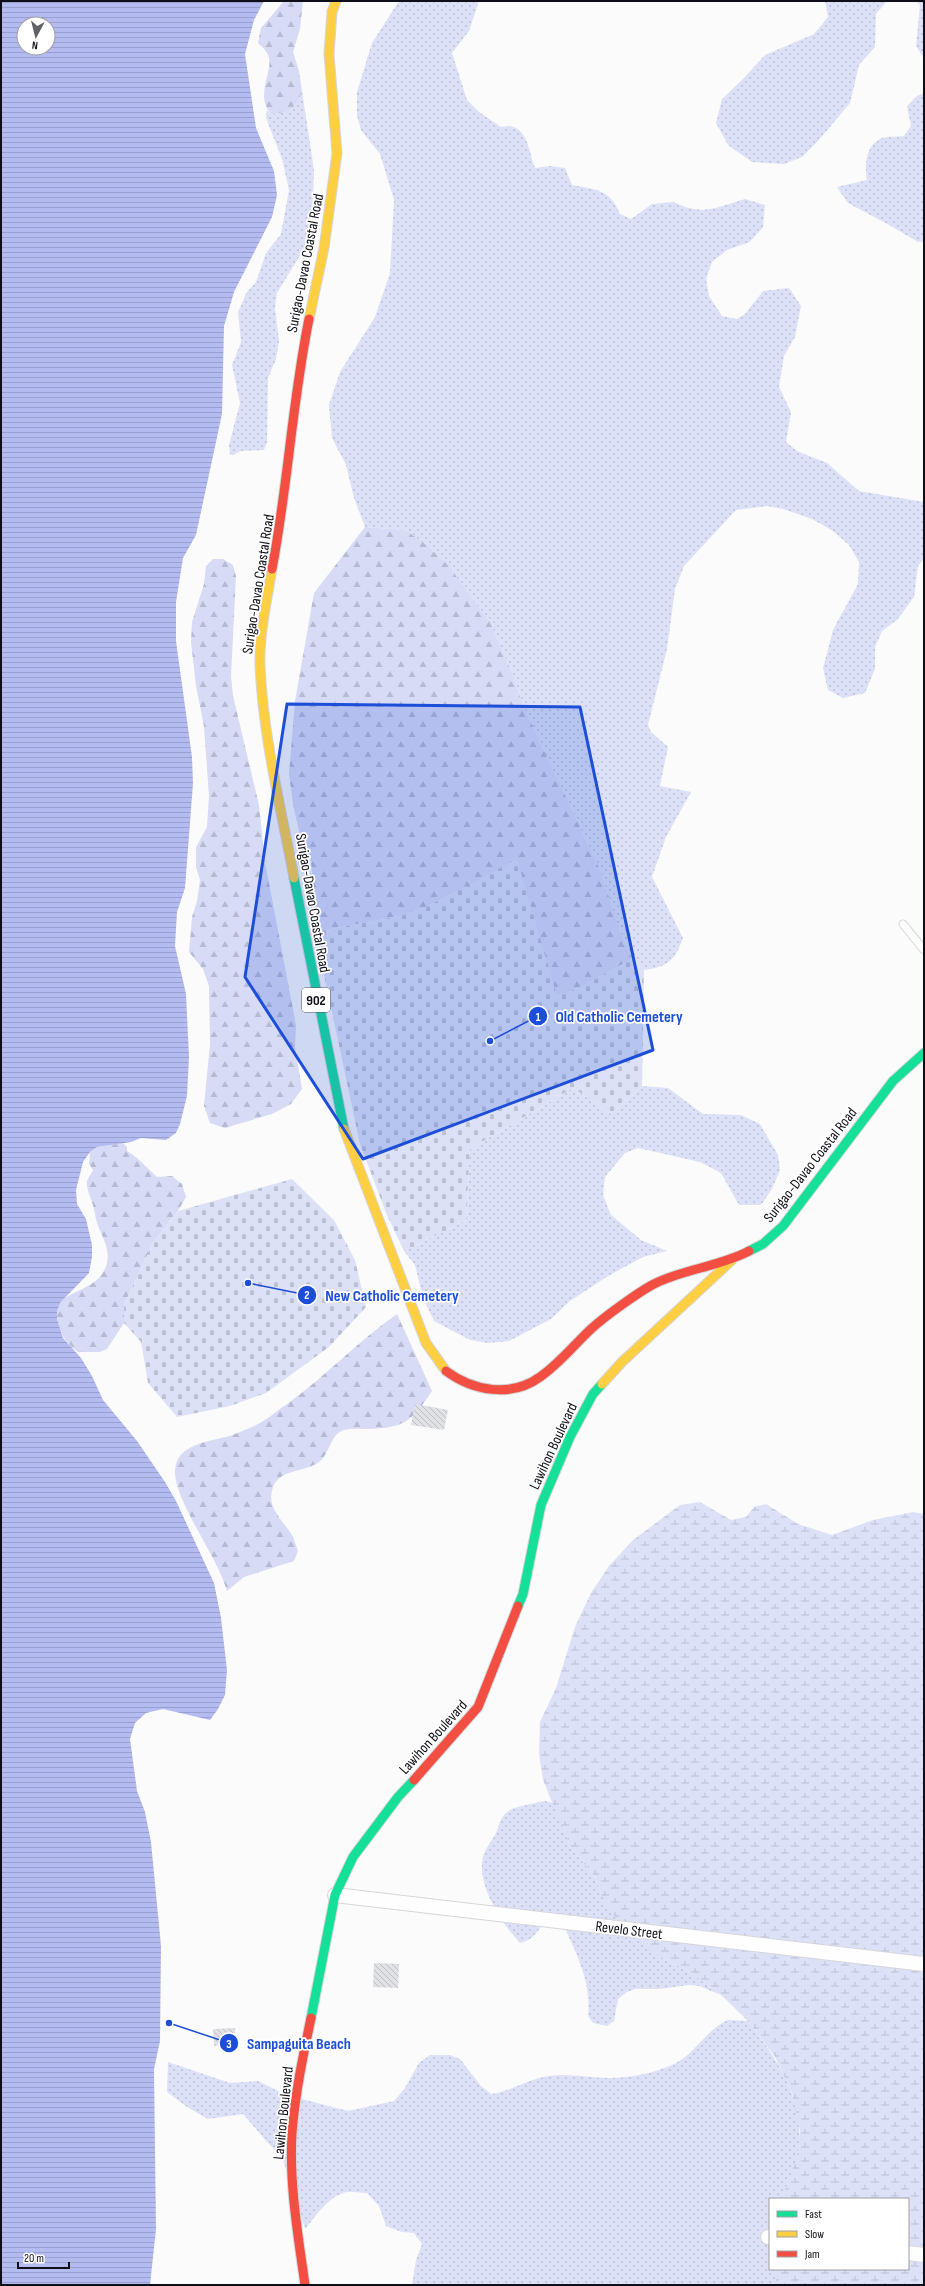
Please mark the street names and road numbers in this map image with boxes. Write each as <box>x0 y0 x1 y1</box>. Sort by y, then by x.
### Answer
street label: Surigao-Davao Coastal Road <box>283 192 328 334</box>
street label: Surigao-Davao Coastal Road <box>238 513 279 655</box>
street label: Surigao-Davao Coastal Road <box>291 832 334 974</box>
road number: 902 <box>302 988 330 1012</box>
street label: Surigao-Davao Coastal Road <box>760 1104 861 1227</box>
street label: Lawihon Boulevard <box>525 1400 582 1493</box>
street label: Lawihon Boulevard <box>395 1696 472 1778</box>
street label: Revelo Street <box>594 1917 664 1944</box>
street label: Lawihon Boulevard <box>269 2066 298 2161</box>

